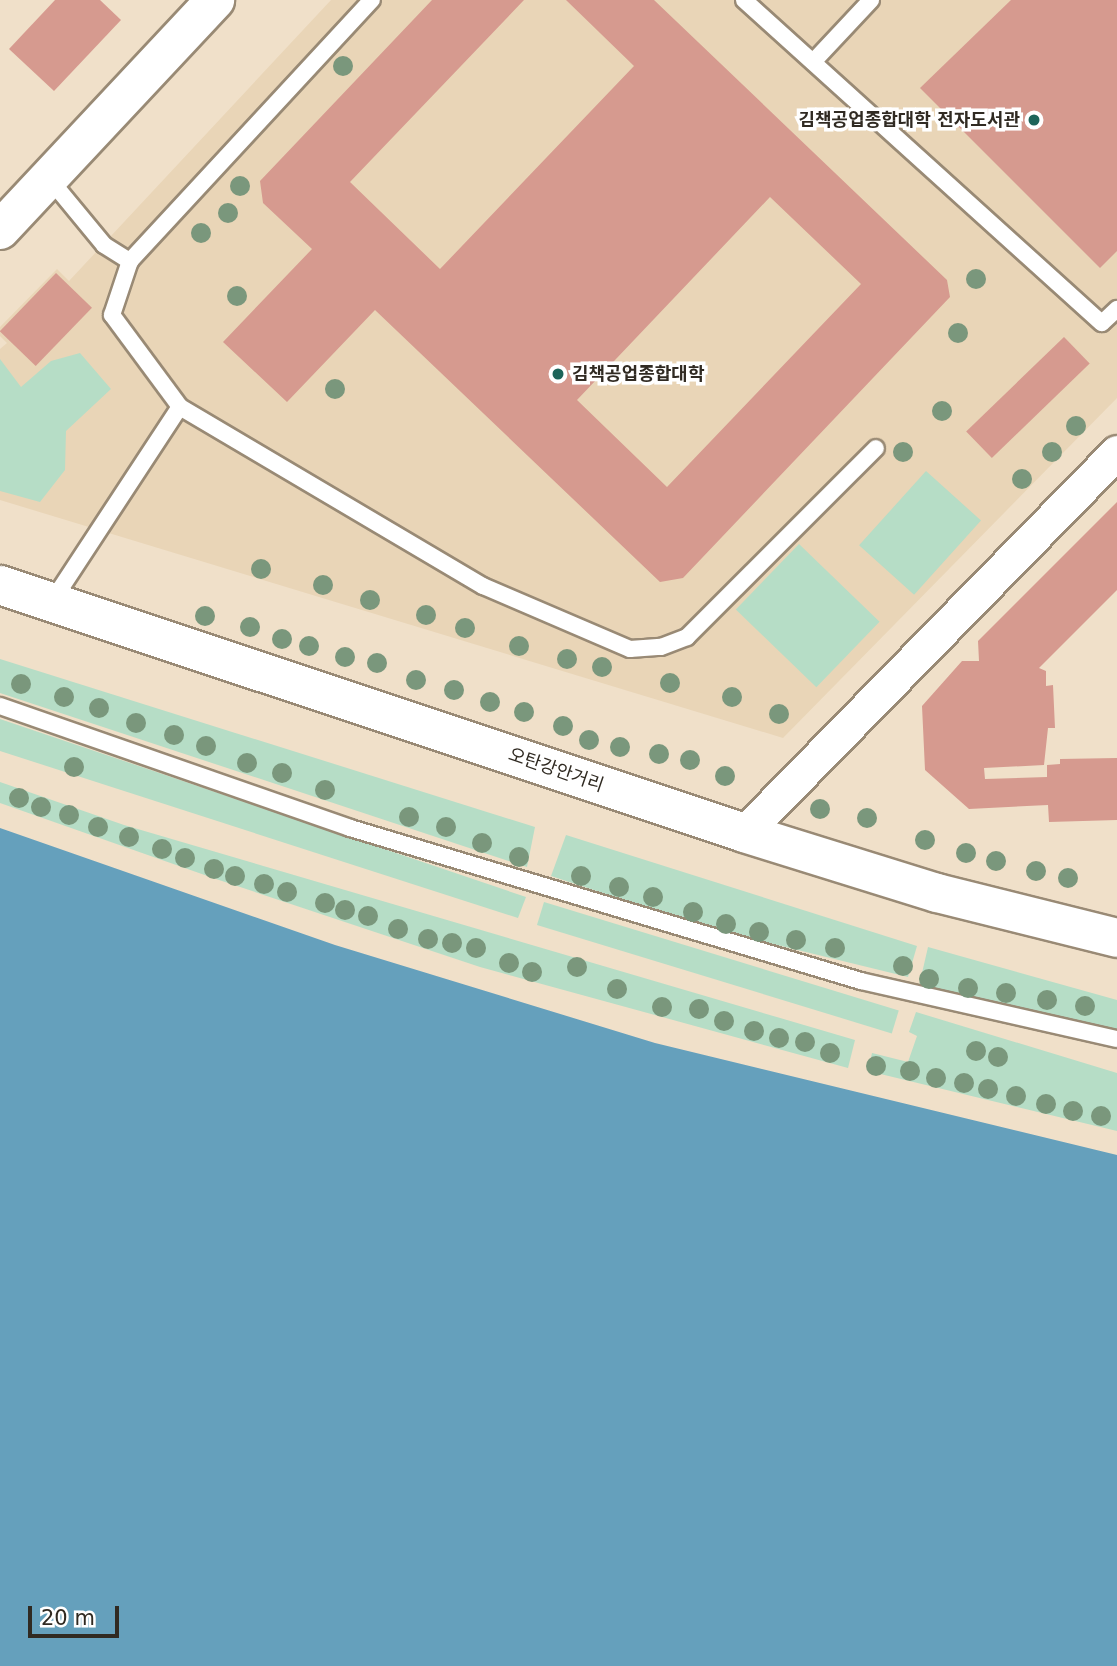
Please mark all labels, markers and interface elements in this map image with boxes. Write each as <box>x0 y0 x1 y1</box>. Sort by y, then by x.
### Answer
place label: 김책공업종합대학 전자도서관 <box>798 109 1020 131</box>
marker: 김책공업종합대학 전자도서관 <box>1026 112 1042 128</box>
place label: 김책공업종합대학 <box>572 363 704 385</box>
marker: 김책공업종합대학 <box>550 366 566 382</box>
street label: 오탄강안거리 <box>506 744 606 796</box>
scale bar <box>32 1592 122 1636</box>
text: 20 m <box>41 1606 95 1630</box>

